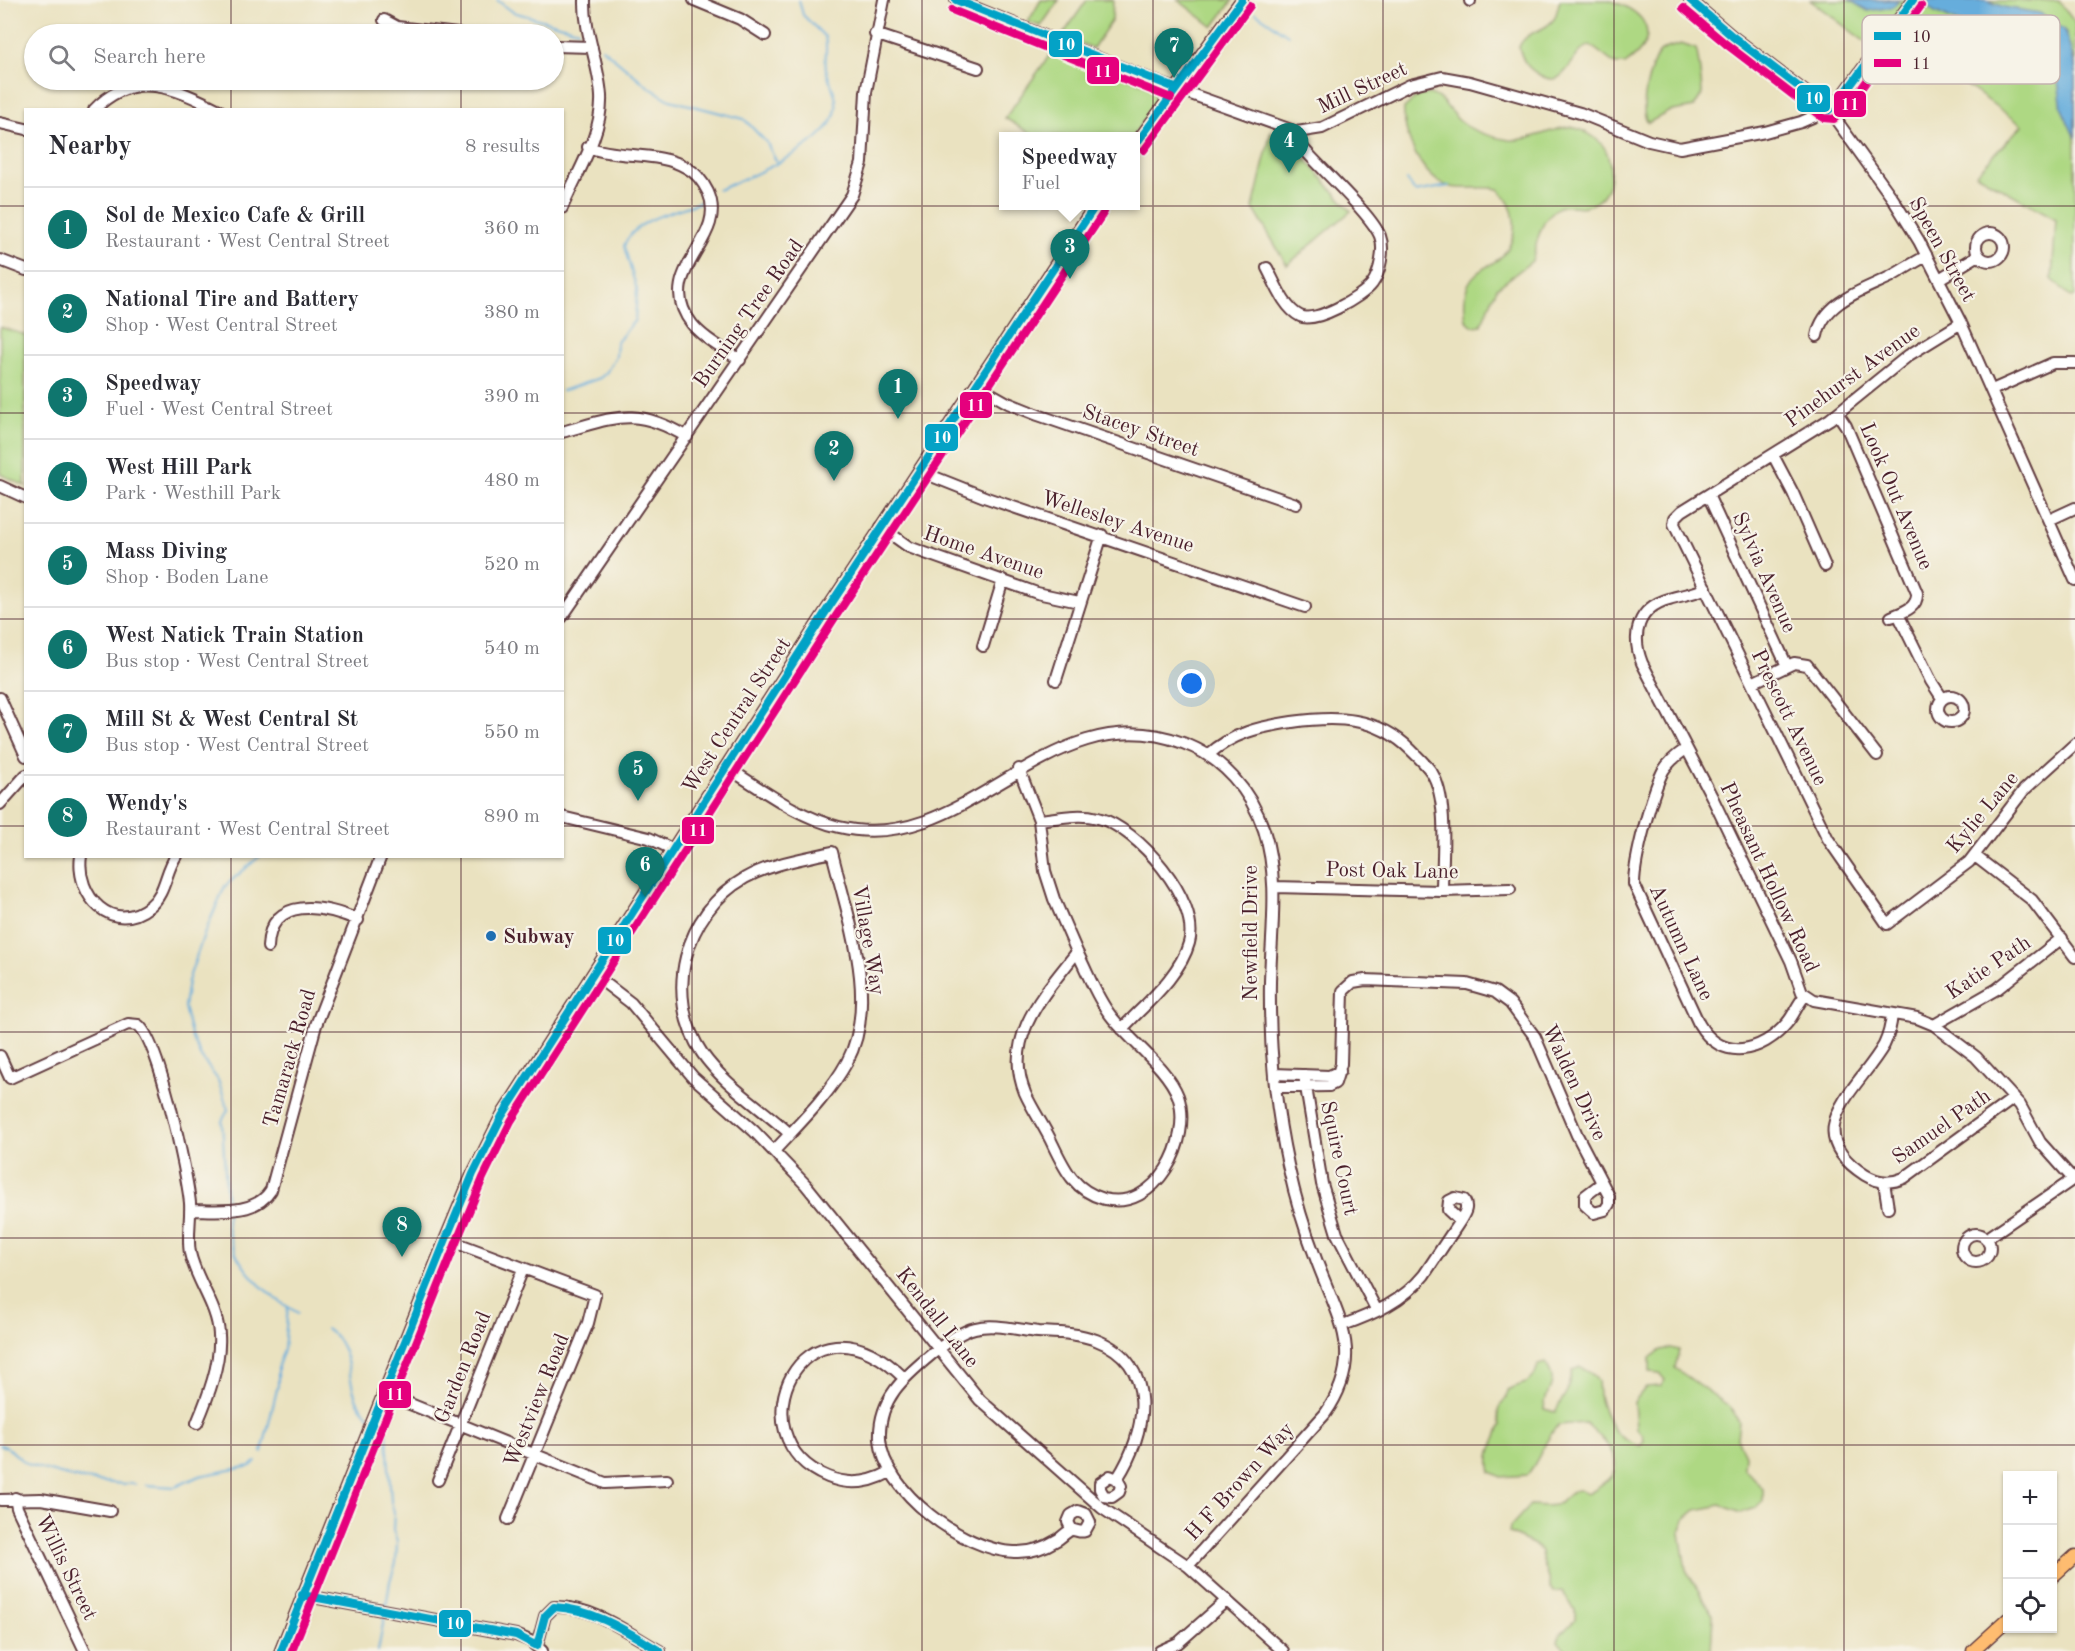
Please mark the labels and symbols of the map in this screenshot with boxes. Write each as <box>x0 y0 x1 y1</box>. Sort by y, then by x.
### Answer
legend <box>1862 15 2060 84</box>
pin: 7 <box>1154 28 1194 78</box>
line badge: 10 <box>1048 30 1083 58</box>
text: 10 <box>1912 30 1931 46</box>
text: 10 <box>1057 38 1075 54</box>
line badge: 11 <box>1086 56 1120 85</box>
text: 11 <box>1912 57 1931 73</box>
street label: Mill Street <box>1315 59 1411 118</box>
text: 11 <box>1094 65 1112 81</box>
line badge: 10 <box>1796 84 1831 113</box>
line badge: 11 <box>1833 90 1867 118</box>
text: 10 <box>1805 92 1823 108</box>
text: 11 <box>1841 98 1859 114</box>
pin: 4 <box>1270 124 1308 173</box>
street label: Speen Street <box>1904 194 1979 306</box>
pin: 3 <box>1050 230 1090 279</box>
street label: Burning Tree Road <box>690 236 808 392</box>
street label: Pinehurst Avenue <box>1781 320 1924 432</box>
pin: 1 <box>878 370 918 419</box>
line badge: 11 <box>959 391 993 419</box>
text: 11 <box>967 399 985 415</box>
street label: Stacey Street <box>1079 402 1202 461</box>
street label: Look Out Avenue <box>1855 420 1936 573</box>
line badge: 10 <box>924 423 959 452</box>
text: 10 <box>933 431 951 447</box>
pin: 2 <box>814 432 854 481</box>
street label: Wellesley Avenue <box>1039 488 1197 557</box>
street label: Sylvia Avenue <box>1728 509 1800 636</box>
street label: Home Avenue <box>921 523 1046 584</box>
street label: West Central Street <box>679 634 795 797</box>
street label: Prescott Avenue <box>1747 646 1831 789</box>
your location <box>1177 669 1206 698</box>
pin: 5 <box>618 752 658 801</box>
street label: Kylie Lane <box>1943 768 2023 858</box>
street label: Pheasant Hollow Road <box>1715 779 1822 976</box>
line badge: 11 <box>681 816 715 845</box>
text: 11 <box>689 824 707 840</box>
pin: 6 <box>626 848 664 897</box>
street label: Post Oak Lane <box>1325 860 1459 883</box>
street label: Newfield Drive <box>1241 865 1262 1001</box>
street label: Autumn Lane <box>1645 881 1717 1004</box>
street label: Village Way <box>848 884 888 997</box>
line badge: 10 <box>597 926 632 955</box>
place label: Subway <box>503 927 575 948</box>
marker: Subway <box>484 929 498 943</box>
street label: Katie Path <box>1943 932 2035 1004</box>
text: 10 <box>606 934 624 950</box>
street label: Tamarack Road <box>261 987 320 1130</box>
street label: Walden Drive <box>1538 1022 1610 1144</box>
street label: Samuel Path <box>1889 1086 1995 1169</box>
street label: Squire Court <box>1316 1099 1361 1217</box>
pin: 8 <box>382 1208 422 1257</box>
street label: Kendall Lane <box>891 1264 982 1372</box>
street label: Garden Road <box>431 1309 495 1427</box>
street label: Westview Road <box>501 1331 574 1470</box>
line badge: 11 <box>378 1380 412 1409</box>
text: 11 <box>386 1388 404 1404</box>
street label: H F Brown Way <box>1182 1419 1298 1545</box>
street label: Willis Street <box>31 1511 100 1624</box>
line badge: 10 <box>438 1609 472 1638</box>
text: 10 <box>446 1617 464 1633</box>

